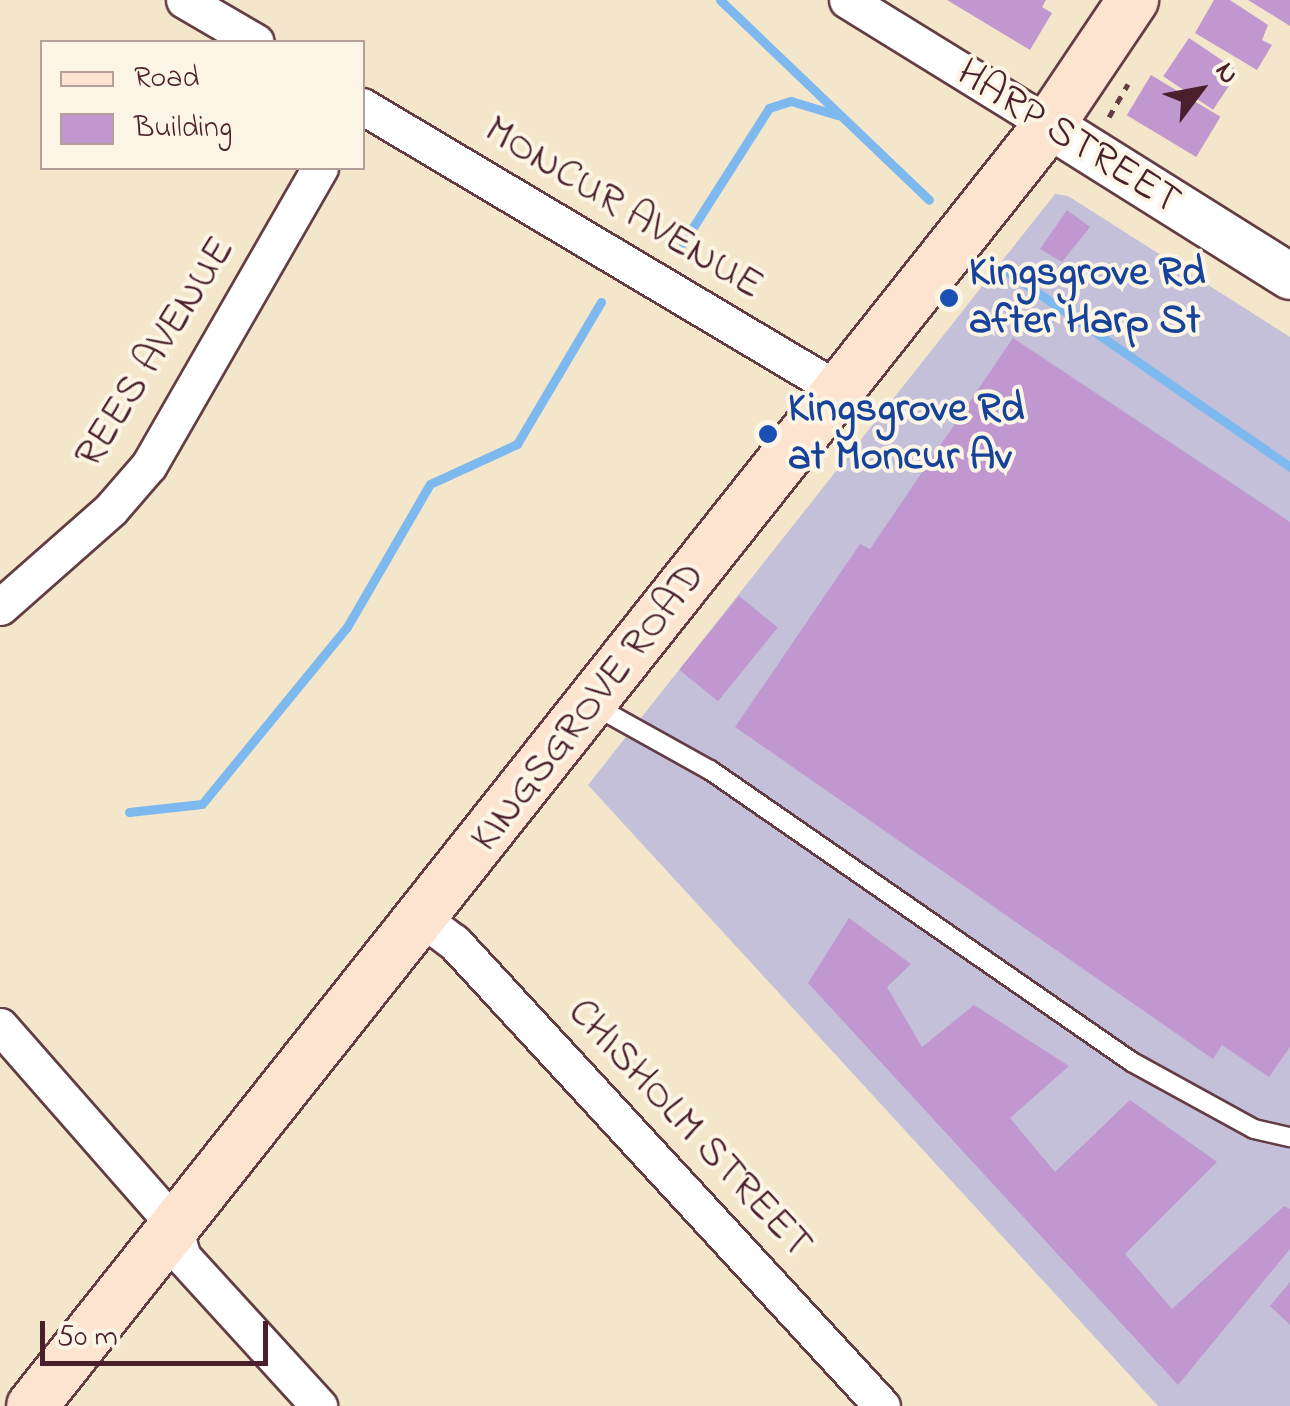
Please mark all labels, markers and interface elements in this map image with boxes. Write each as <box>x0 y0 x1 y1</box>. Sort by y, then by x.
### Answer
legend <box>40 40 365 170</box>
north arrow <box>1150 40 1250 140</box>
street label: HARP STREET <box>947 49 1189 227</box>
text: N <box>1203 55 1248 93</box>
text: Road <box>134 57 199 101</box>
street label: MONCUR AVENUE <box>475 106 771 312</box>
text: Building <box>134 107 232 151</box>
street label: REES AVENUE <box>65 228 247 478</box>
place label: Kingsgrove Rd after Harp St <box>969 249 1205 348</box>
marker: Kingsgrove Rd after Harp St <box>938 287 960 309</box>
place label: Kingsgrove Rd at Moncur Av <box>788 385 1024 484</box>
marker: Kingsgrove Rd at Moncur Av <box>757 423 779 445</box>
street label: KINGSGROVE ROAD <box>460 553 718 863</box>
street label: CHISHOLM STREET <box>556 989 822 1269</box>
scale bar <box>45 1301 272 1363</box>
text: 50 m <box>57 1316 118 1360</box>

